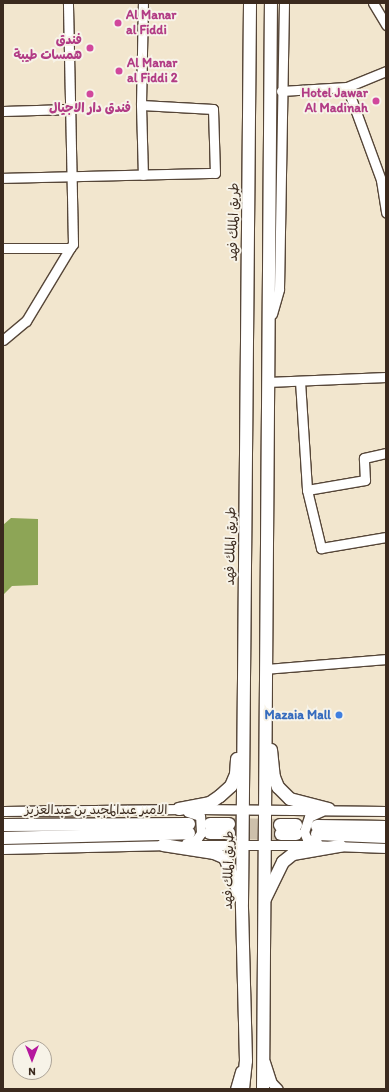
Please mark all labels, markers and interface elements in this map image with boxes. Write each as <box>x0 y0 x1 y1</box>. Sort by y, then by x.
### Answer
place label: Al Manar al Fiddi <box>126 8 177 39</box>
marker: Al Manar al Fiddi <box>113 18 123 28</box>
place label: فندق همسات طيبة <box>13 33 82 64</box>
marker: فندق همسات طيبة <box>85 43 95 53</box>
place label: Al Manar al Fiddi 2 <box>127 56 178 87</box>
marker: Al Manar al Fiddi 2 <box>114 66 124 76</box>
place label: Hotel Jawar Al Madinah <box>302 86 368 117</box>
marker: فندق دار الاجيال <box>85 89 95 99</box>
marker: Hotel Jawar Al Madinah <box>371 96 381 106</box>
place label: فندق دار الاجيال <box>49 100 131 116</box>
street label: طريق الملك فهد <box>226 182 242 262</box>
street label: طريق الملك فهد <box>223 506 239 586</box>
place label: Mazaia Mall <box>264 707 331 723</box>
marker: Mazaia Mall <box>334 710 344 720</box>
street label: الامير عبدالمجيد بن عبدالعزيز <box>25 802 167 818</box>
street label: طريق الملك فهد <box>221 830 237 910</box>
north arrow <box>12 1040 52 1080</box>
text: N <box>28 1065 36 1078</box>

